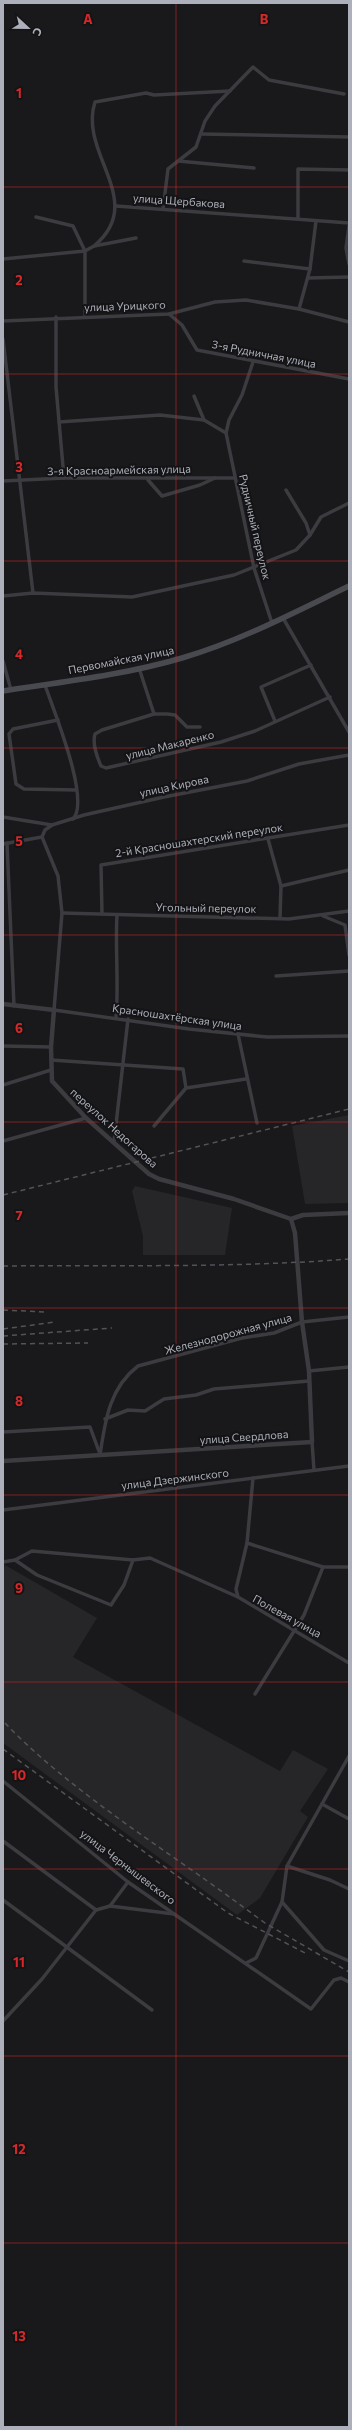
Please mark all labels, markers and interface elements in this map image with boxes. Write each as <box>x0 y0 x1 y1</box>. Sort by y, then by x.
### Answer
north arrow <box>8 8 48 48</box>
text: A <box>83 11 93 27</box>
text: B <box>260 11 269 27</box>
text: С <box>30 26 45 38</box>
text: 1 <box>16 85 22 101</box>
street label: улица Щербакова <box>133 191 226 210</box>
text: 2 <box>15 272 23 288</box>
street label: улица Урицкого <box>84 298 166 313</box>
street label: 3-я Рудничная улица <box>211 337 317 370</box>
text: 3 <box>15 459 23 475</box>
street label: 3-я Красноармейская улица <box>47 462 191 477</box>
street label: Рудничный переулок <box>237 473 274 581</box>
street label: Первомайская улица <box>67 643 175 676</box>
text: 4 <box>15 646 23 662</box>
street label: улица Макаренко <box>124 727 216 762</box>
street label: улица Кирова <box>138 772 210 799</box>
street label: 2-й Красношахтерский переулок <box>114 820 284 859</box>
text: 5 <box>15 833 23 849</box>
street label: Угольный переулок <box>155 900 257 915</box>
street label: Красношахтёрская улица <box>111 1001 243 1032</box>
text: 6 <box>15 1020 23 1036</box>
street label: переулок Недогарова <box>68 1085 161 1170</box>
text: 7 <box>15 1207 23 1223</box>
street label: Железнодорожная улица <box>163 1310 293 1357</box>
text: 8 <box>15 1393 23 1409</box>
street label: улица Свердлова <box>199 1427 289 1446</box>
street label: улица Дзержинского <box>120 1465 230 1492</box>
text: 9 <box>15 1580 23 1596</box>
street label: Полевая улица <box>251 1591 324 1640</box>
text: 10 <box>12 1767 27 1783</box>
street label: улица Чернышевского <box>78 1827 179 1907</box>
text: 11 <box>13 1954 25 1970</box>
text: 12 <box>12 2141 26 2157</box>
text: 13 <box>12 2328 26 2344</box>

